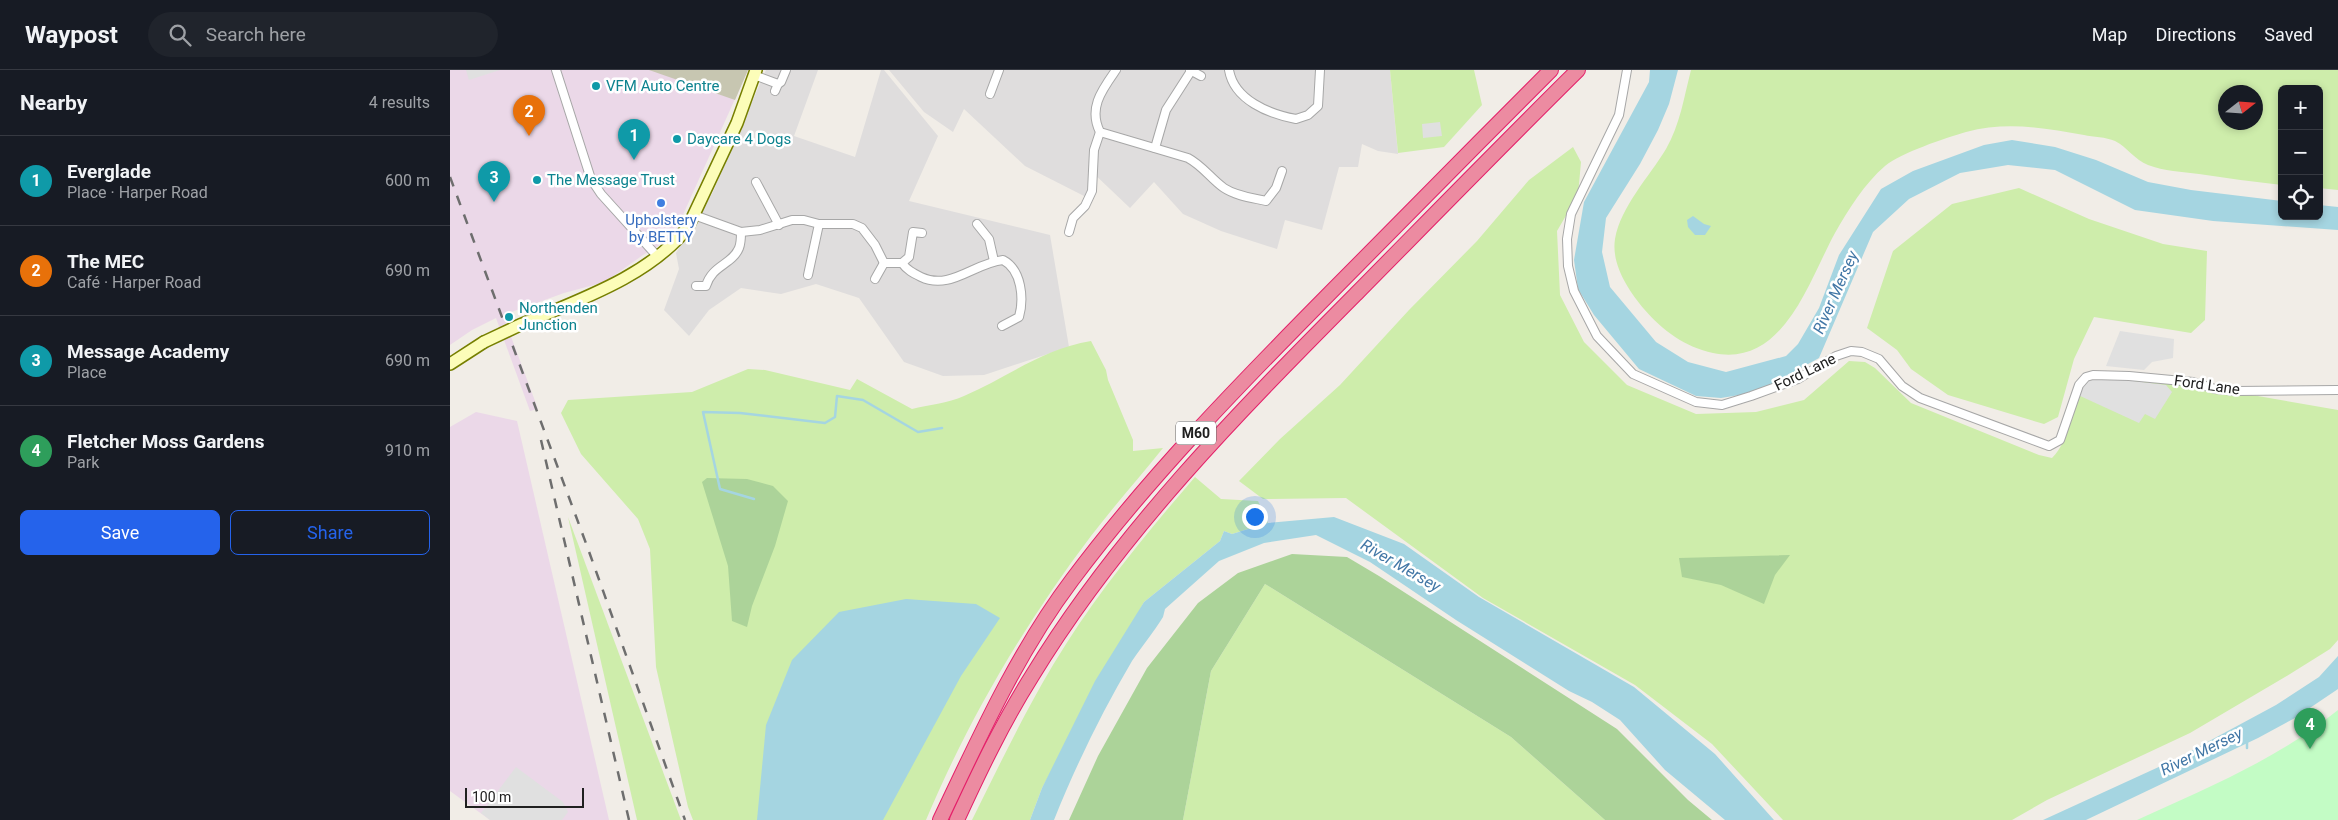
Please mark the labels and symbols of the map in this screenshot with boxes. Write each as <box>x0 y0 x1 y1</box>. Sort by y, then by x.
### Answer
place label: VFM Auto Centre <box>606 77 720 95</box>
marker: VFM Auto Centre <box>590 80 602 92</box>
north arrow <box>2218 85 2263 130</box>
pin: 2 <box>513 95 545 136</box>
pin: 1 <box>618 119 650 160</box>
place label: Daycare 4 Dogs <box>687 130 791 148</box>
marker: Daycare 4 Dogs <box>671 133 683 145</box>
pin: 3 <box>478 161 510 202</box>
place label: The Message Trust <box>547 171 675 189</box>
marker: The Message Trust <box>531 174 543 186</box>
marker: Upholstery by BETTY <box>655 197 667 209</box>
place label: Upholstery by BETTY <box>625 211 697 246</box>
water label: River Mersey <box>1809 247 1862 337</box>
place label: Northenden Junction <box>519 299 598 334</box>
marker: Northenden Junction <box>503 311 515 323</box>
street label: Ford Lane <box>1771 349 1839 395</box>
street label: Ford Lane <box>2173 371 2241 399</box>
road number: M60 <box>1176 422 1216 444</box>
your location <box>1242 504 1268 530</box>
water label: River Mersey <box>1358 535 1444 596</box>
pin: 4 <box>2294 708 2326 749</box>
water label: River Mersey <box>2157 723 2246 779</box>
scale bar <box>465 785 584 808</box>

